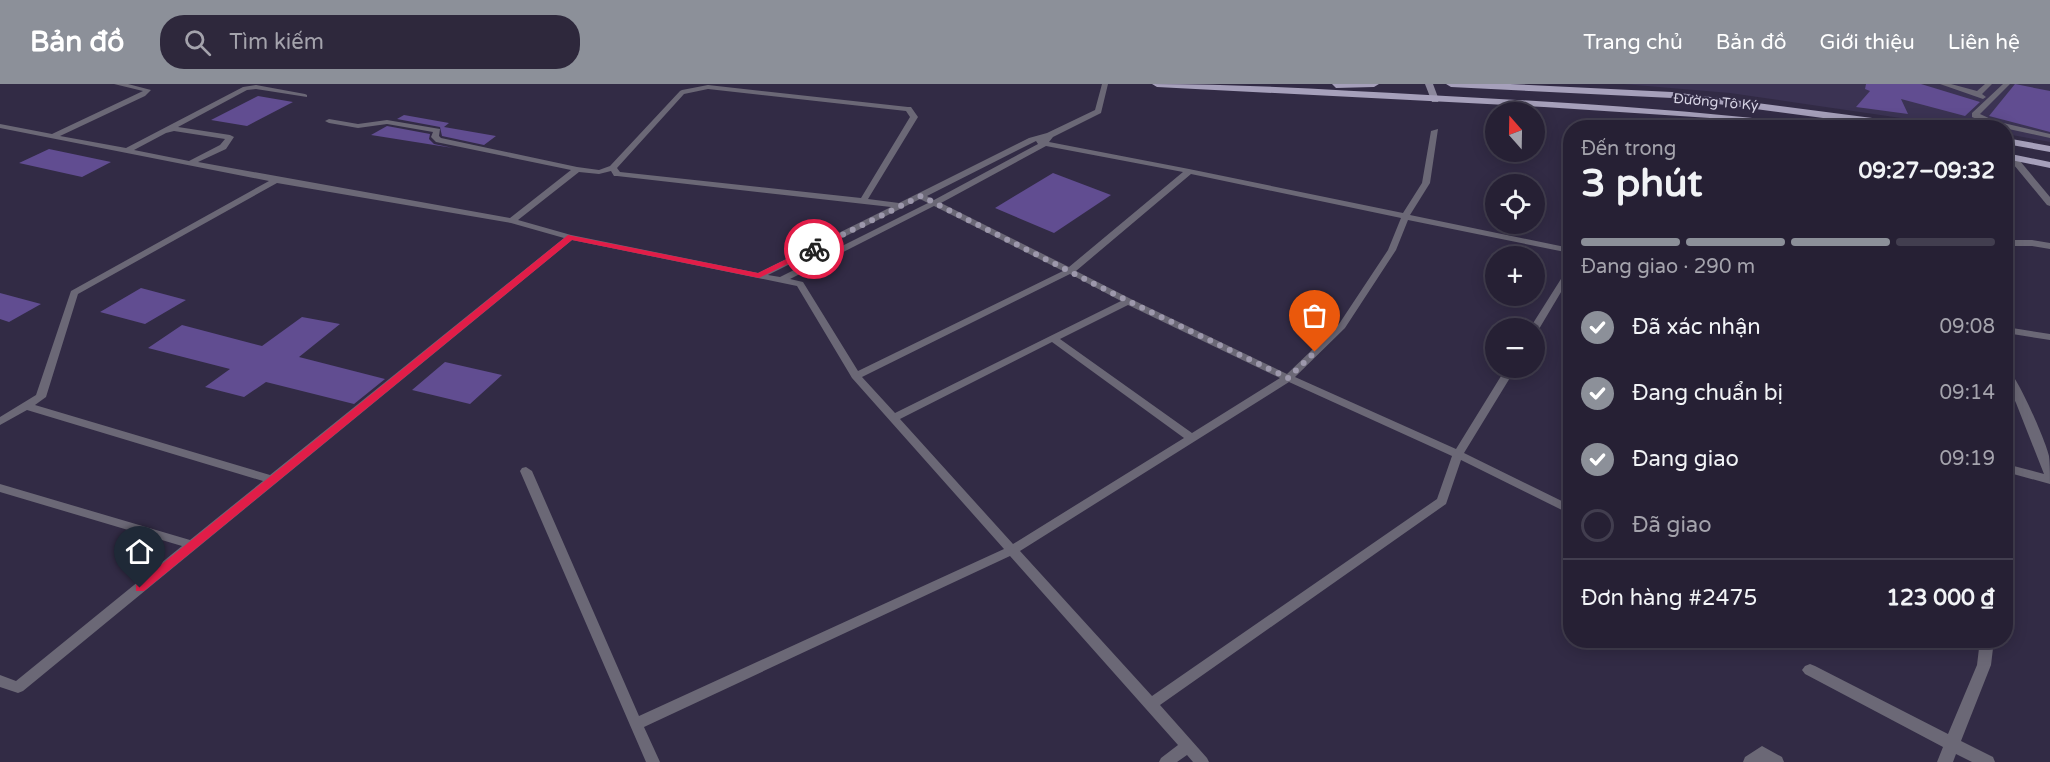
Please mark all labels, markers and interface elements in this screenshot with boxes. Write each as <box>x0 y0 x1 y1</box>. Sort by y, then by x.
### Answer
search box <box>160 15 580 69</box>
text: Bản đồ <box>30 25 124 59</box>
icon: search <box>181 26 214 59</box>
text: Tìm kiếm <box>229 29 324 55</box>
text: Trang chủ <box>1583 30 1683 55</box>
text: Bản đồ <box>1716 30 1787 55</box>
text: Giới thiệu <box>1820 30 1915 55</box>
text: Liên hệ <box>1948 30 2020 55</box>
street label: Đường Tô Ký <box>1673 90 1760 114</box>
north arrow <box>1485 102 1545 162</box>
map controls <box>1485 102 1545 378</box>
text: Đến trong <box>1581 137 1676 161</box>
text: 09:27–09:32 <box>1858 158 1995 184</box>
text: 3 phút <box>1581 160 1703 207</box>
button: locate <box>1485 174 1545 234</box>
courier <box>784 219 844 279</box>
icon: bike <box>798 233 831 266</box>
button: + <box>1485 246 1545 306</box>
text: Đang giao · 290 m <box>1581 255 1755 279</box>
pin <box>1289 290 1340 352</box>
icon: bag <box>1298 299 1331 332</box>
icon: check <box>1581 311 1614 344</box>
text: Đã xác nhận <box>1632 314 1761 340</box>
text: 09:08 <box>1940 315 1995 339</box>
button: − <box>1485 318 1545 378</box>
icon: check <box>1581 377 1614 410</box>
text: Đang chuẩn bị <box>1632 380 1783 406</box>
text: 09:14 <box>1940 381 1995 405</box>
icon: check <box>1581 443 1614 476</box>
text: Đang giao <box>1632 446 1739 472</box>
text: 09:19 <box>1940 447 1995 471</box>
text: Đã giao <box>1632 512 1712 538</box>
pin <box>114 526 165 588</box>
icon: home <box>123 535 156 568</box>
text: Đơn hàng #2475 <box>1581 585 1757 611</box>
text: 123 000 ₫ <box>1886 585 1995 611</box>

